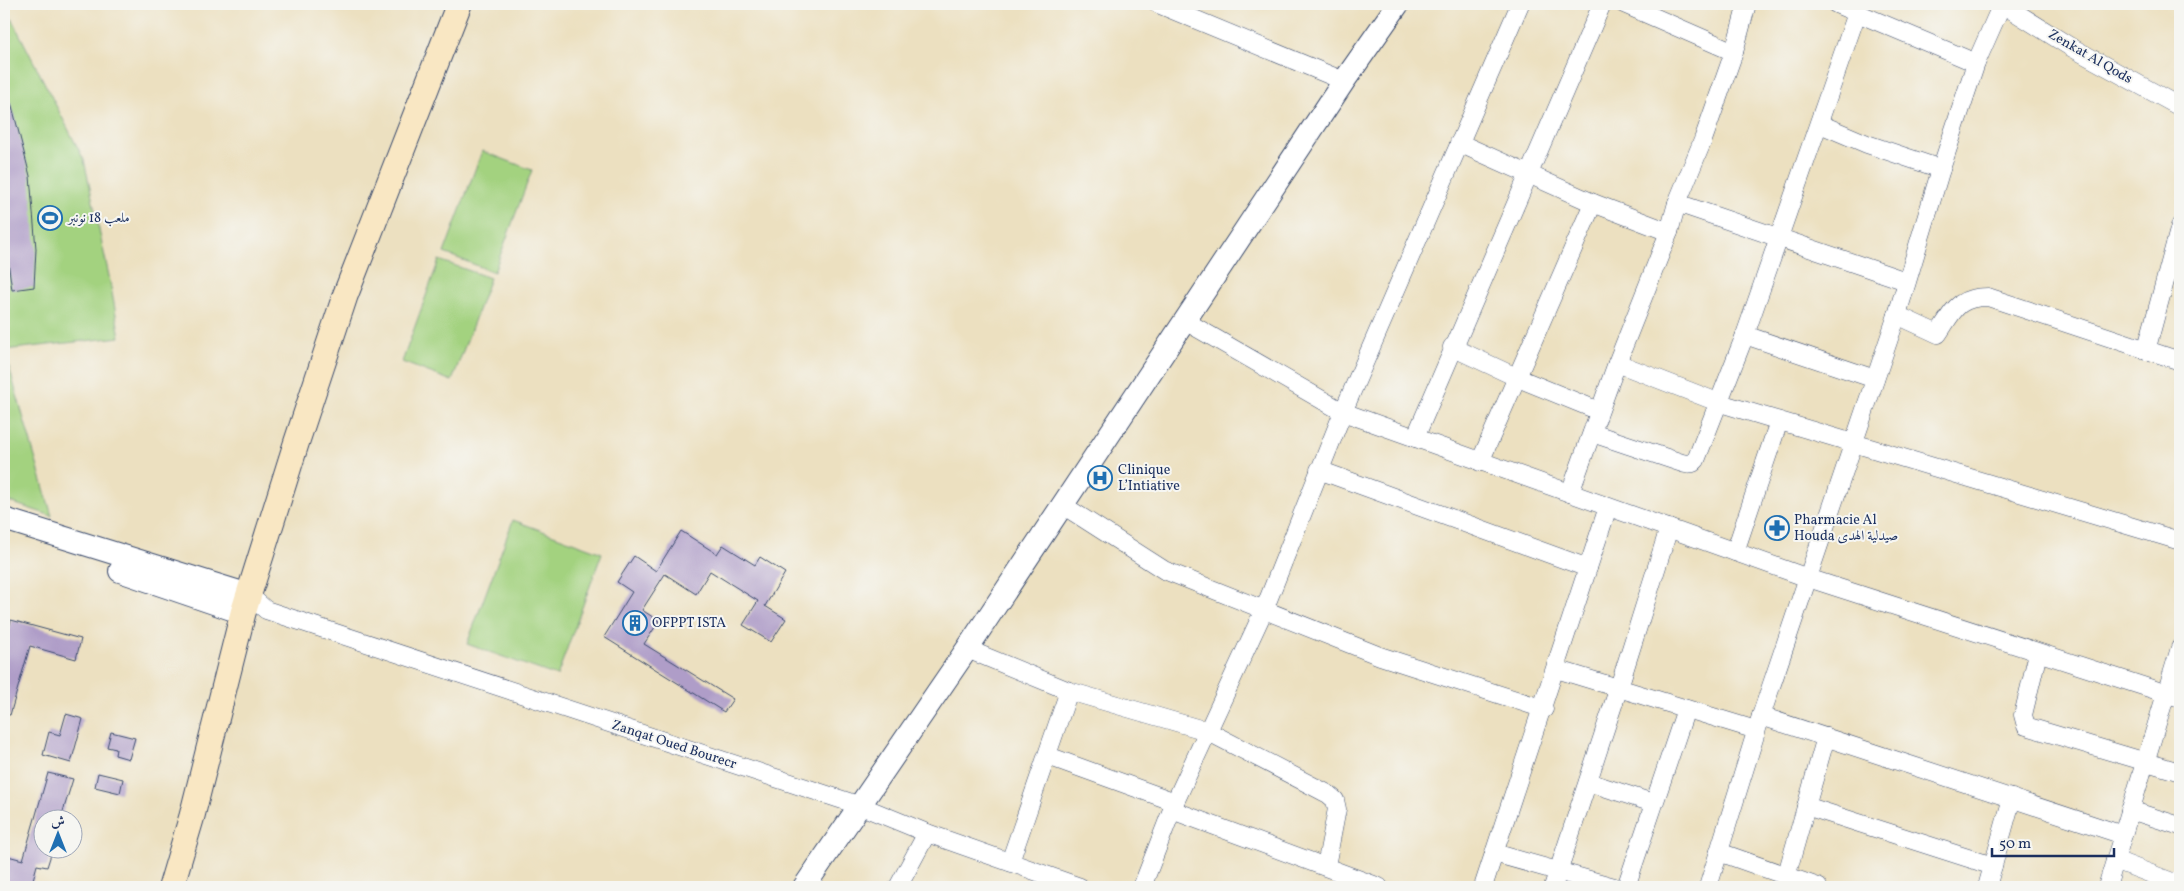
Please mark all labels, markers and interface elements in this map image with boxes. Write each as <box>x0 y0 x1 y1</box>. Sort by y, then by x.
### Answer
street label: Zenkat Al Qods <box>2044 25 2136 89</box>
sports icon: ملعب 18 نونبر <box>37 205 63 231</box>
place label: ملعب 18 نونبر <box>66 209 130 228</box>
place label: Clinique L’Intiative <box>1118 461 1180 496</box>
hospital icon: Clinique L’Intiative <box>1087 465 1113 491</box>
place label: Pharmacie Al Houda صيدلية الهدى <box>1794 511 1898 546</box>
pharmacy icon: Pharmacie Al Houda صيدلية الهدى <box>1764 515 1790 541</box>
building icon: OFPPT ISTA <box>622 610 648 636</box>
place label: OFPPT ISTA <box>652 614 726 633</box>
street label: Zanqat Oued Bourecr <box>609 716 739 774</box>
north arrow <box>32 808 82 858</box>
text: ش <box>51 813 65 832</box>
scale bar <box>1992 826 2114 858</box>
text: 50 m <box>1999 834 2031 855</box>

